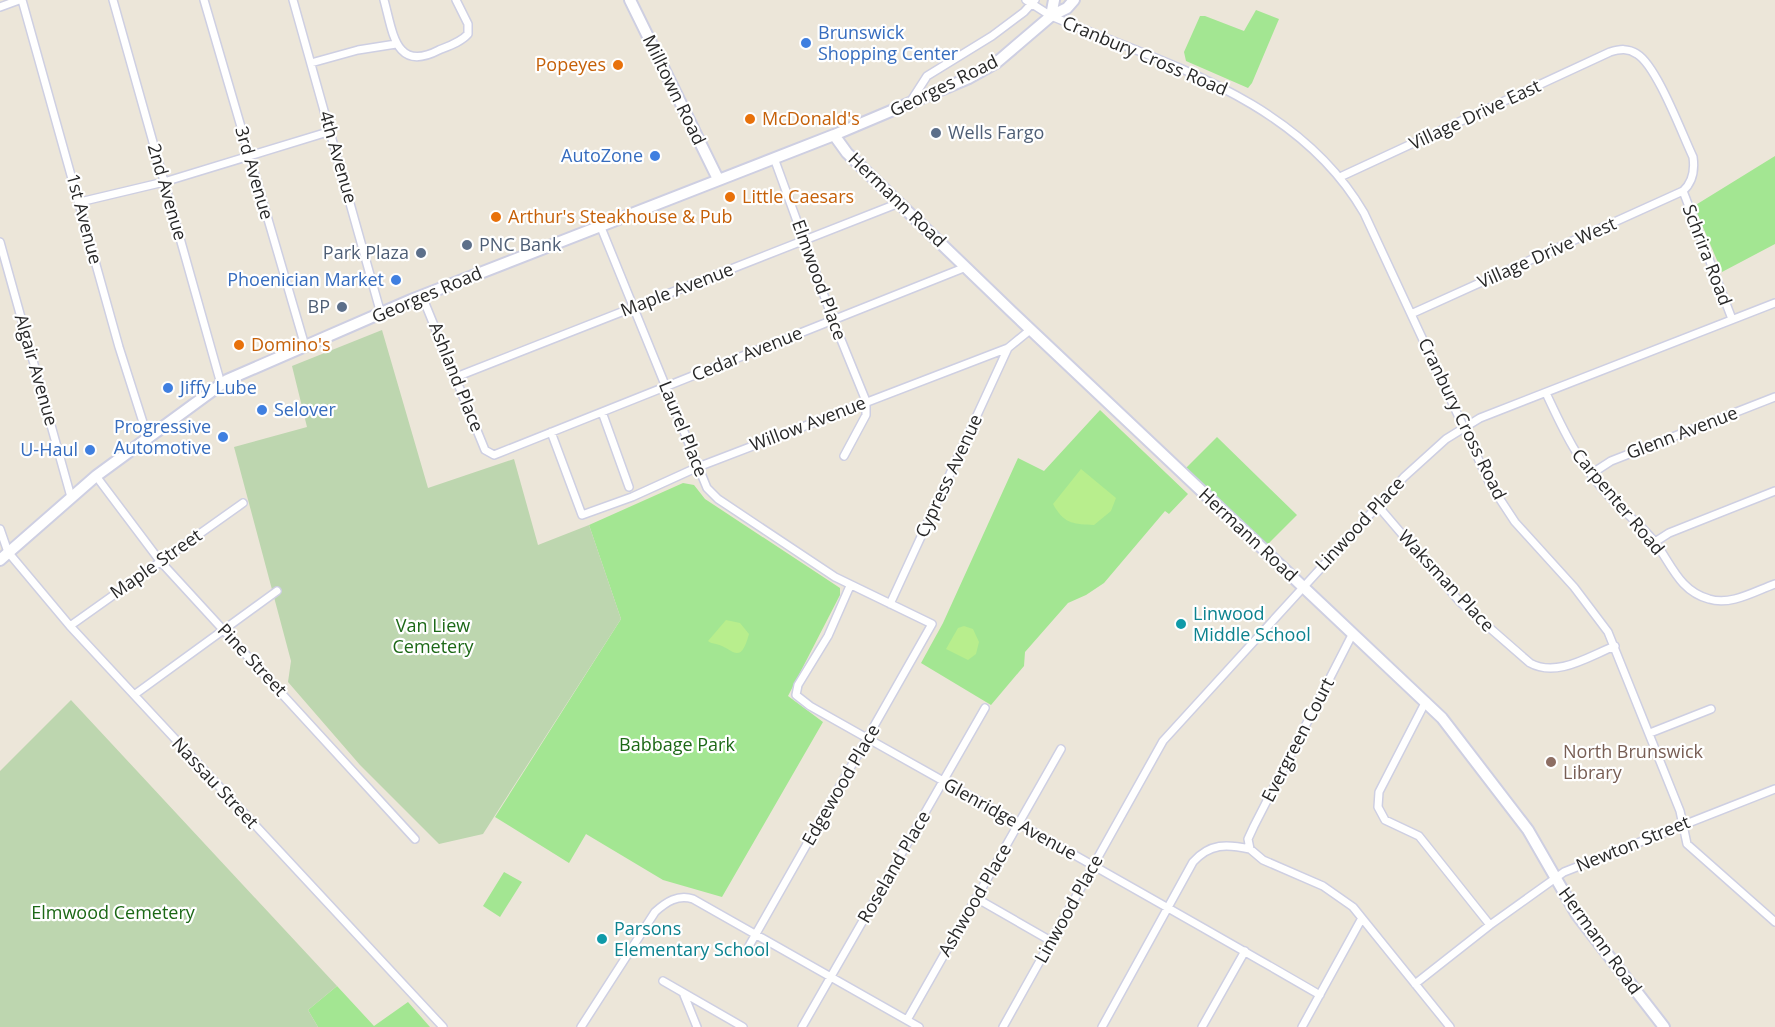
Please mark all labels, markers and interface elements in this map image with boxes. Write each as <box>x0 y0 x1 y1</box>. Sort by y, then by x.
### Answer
street label: Cranbury Cross Road <box>1059 9 1232 101</box>
place label: Brunswick Shopping Center <box>818 20 959 65</box>
street label: Milltown Road <box>638 31 712 149</box>
marker: Brunswick Shopping Center <box>799 36 813 50</box>
street label: Georges Road <box>886 49 1002 122</box>
place label: Popeyes <box>536 52 606 76</box>
marker: Popeyes <box>611 58 625 72</box>
street label: Village Drive East <box>1405 73 1544 155</box>
place label: McDonald's <box>762 106 860 130</box>
street label: 4th Avenue <box>314 108 364 206</box>
marker: McDonald's <box>743 112 757 126</box>
place label: Wells Fargo <box>948 120 1044 144</box>
street label: 3rd Avenue <box>230 123 280 222</box>
marker: Wells Fargo <box>929 126 943 140</box>
street label: 2nd Avenue <box>143 141 193 243</box>
place label: AutoZone <box>561 143 643 167</box>
street label: Hermann Road <box>844 146 952 252</box>
marker: AutoZone <box>648 149 662 163</box>
street label: 1st Avenue <box>61 171 109 267</box>
place label: Little Caesars <box>742 184 854 208</box>
marker: Little Caesars <box>723 190 737 204</box>
street label: Schrira Road <box>1678 201 1738 309</box>
place label: Arthur's Steakhouse & Pub <box>508 204 733 228</box>
marker: Arthur's Steakhouse & Pub <box>489 210 503 224</box>
street label: Village Drive West <box>1473 211 1620 293</box>
street label: Elmwood Place <box>787 216 853 343</box>
place label: PNC Bank <box>479 232 562 256</box>
marker: PNC Bank <box>460 238 474 252</box>
place label: Park Plaza <box>323 240 409 264</box>
marker: Park Plaza <box>414 246 428 260</box>
street label: Maple Avenue <box>617 257 737 322</box>
street label: Georges Road <box>368 260 485 328</box>
place label: Phoenician Market <box>227 267 384 291</box>
marker: Phoenician Market <box>389 273 403 287</box>
place label: BP <box>308 294 330 318</box>
marker: BP <box>335 300 349 314</box>
street label: Algair Avenue <box>10 311 64 428</box>
street label: Ashland Place <box>424 318 490 435</box>
street label: Cedar Avenue <box>688 320 805 386</box>
place label: Domino's <box>251 332 331 356</box>
street label: Cranbury Cross Road <box>1413 334 1513 503</box>
marker: Domino's <box>232 338 246 352</box>
place label: Jiffy Lube <box>178 375 257 399</box>
street label: Laurel Place <box>654 377 714 480</box>
marker: Jiffy Lube <box>161 381 175 395</box>
street label: Willow Avenue <box>746 390 869 456</box>
place label: Selover <box>274 397 336 421</box>
street label: Glenn Avenue <box>1623 400 1741 464</box>
marker: Selover <box>255 403 269 417</box>
street label: Cypress Avenue <box>909 410 987 541</box>
place label: Progressive Automotive <box>114 414 211 459</box>
marker: Progressive Automotive <box>216 430 230 444</box>
place label: U-Haul <box>20 437 78 461</box>
marker: U-Haul <box>83 443 97 457</box>
street label: Carpenter Road <box>1567 443 1671 560</box>
street label: Linwood Place <box>1309 471 1409 576</box>
street label: Hermann Road <box>1194 482 1303 586</box>
street label: Maple Street <box>105 523 206 604</box>
street label: Waksman Place <box>1393 524 1500 636</box>
place label: Linwood Middle School <box>1193 601 1311 646</box>
park label: Van Liew Cemetery <box>392 613 475 658</box>
marker: Linwood Middle School <box>1174 617 1188 631</box>
street label: Pine Street <box>213 618 293 701</box>
street label: Evergreen Court <box>1255 673 1339 806</box>
street label: Edgewood Place <box>796 719 885 850</box>
street label: Nassau Street <box>167 731 264 833</box>
park label: Babbage Park <box>619 732 735 756</box>
place label: North Brunswick Library <box>1563 739 1704 784</box>
marker: North Brunswick Library <box>1544 755 1558 769</box>
street label: Glenridge Avenue <box>940 772 1081 865</box>
street label: Roseland Place <box>851 806 935 927</box>
street label: Newton Street <box>1572 809 1693 877</box>
street label: Ashwood Place <box>932 839 1016 960</box>
street label: Linwood Place <box>1028 850 1108 967</box>
street label: Hermann Road <box>1554 882 1648 999</box>
park label: Elmwood Cemetery <box>31 900 196 924</box>
place label: Parsons Elementary School <box>614 916 770 961</box>
marker: Parsons Elementary School <box>595 932 609 946</box>

